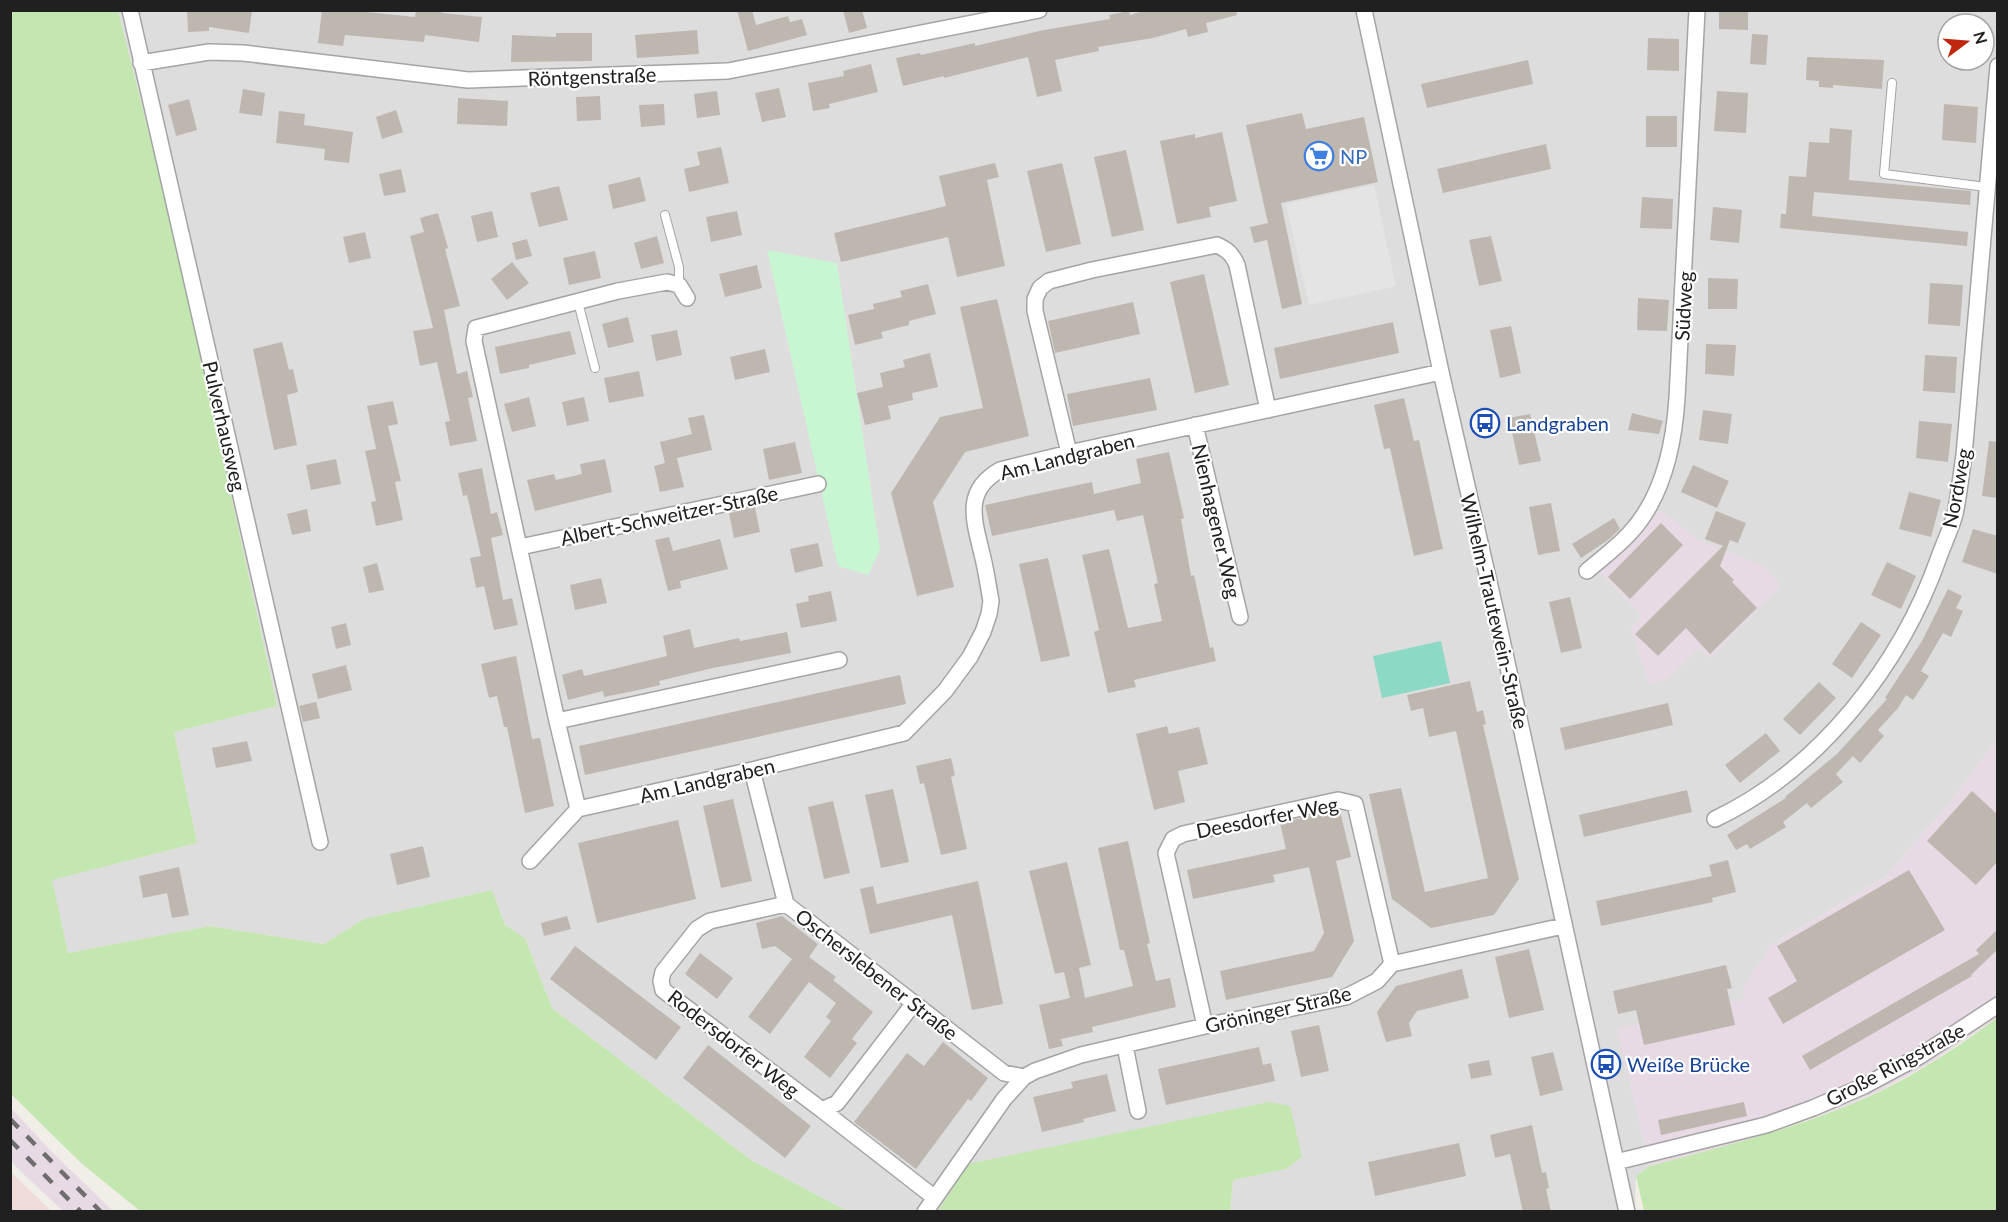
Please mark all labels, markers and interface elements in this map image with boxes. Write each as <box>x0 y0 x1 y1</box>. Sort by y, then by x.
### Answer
north arrow <box>1936 12 1996 72</box>
text: N <box>1970 29 1992 46</box>
street label: Röntgenstraße <box>527 62 657 90</box>
supermarket icon: NP <box>1303 140 1335 172</box>
place label: NP <box>1340 144 1367 168</box>
street label: Südweg <box>1669 271 1697 341</box>
street label: Pulverhausweg <box>198 358 252 494</box>
bus stop icon: Landgraben <box>1469 407 1501 439</box>
place label: Landgraben <box>1506 411 1609 435</box>
street label: Am Landgraben <box>997 428 1137 484</box>
street label: Nienhagener Weg <box>1188 442 1246 600</box>
street label: Nordweg <box>1937 446 1975 530</box>
street label: Albert-Schweitzer-Straße <box>558 480 780 550</box>
street label: Wilhelm-Trautewein-Straße <box>1456 491 1534 731</box>
street label: Am Landgraben <box>637 753 777 807</box>
street label: Deesdorfer Weg <box>1194 791 1340 843</box>
street label: Oscherslebener Straße <box>791 903 963 1045</box>
street label: Gröninger Straße <box>1203 981 1353 1037</box>
street label: Rodersdorfer Weg <box>664 984 804 1102</box>
street label: Große Ringstraße <box>1821 1017 1969 1111</box>
bus stop icon: Weiße Brücke <box>1590 1048 1622 1080</box>
place label: Weiße Brücke <box>1627 1052 1750 1076</box>

